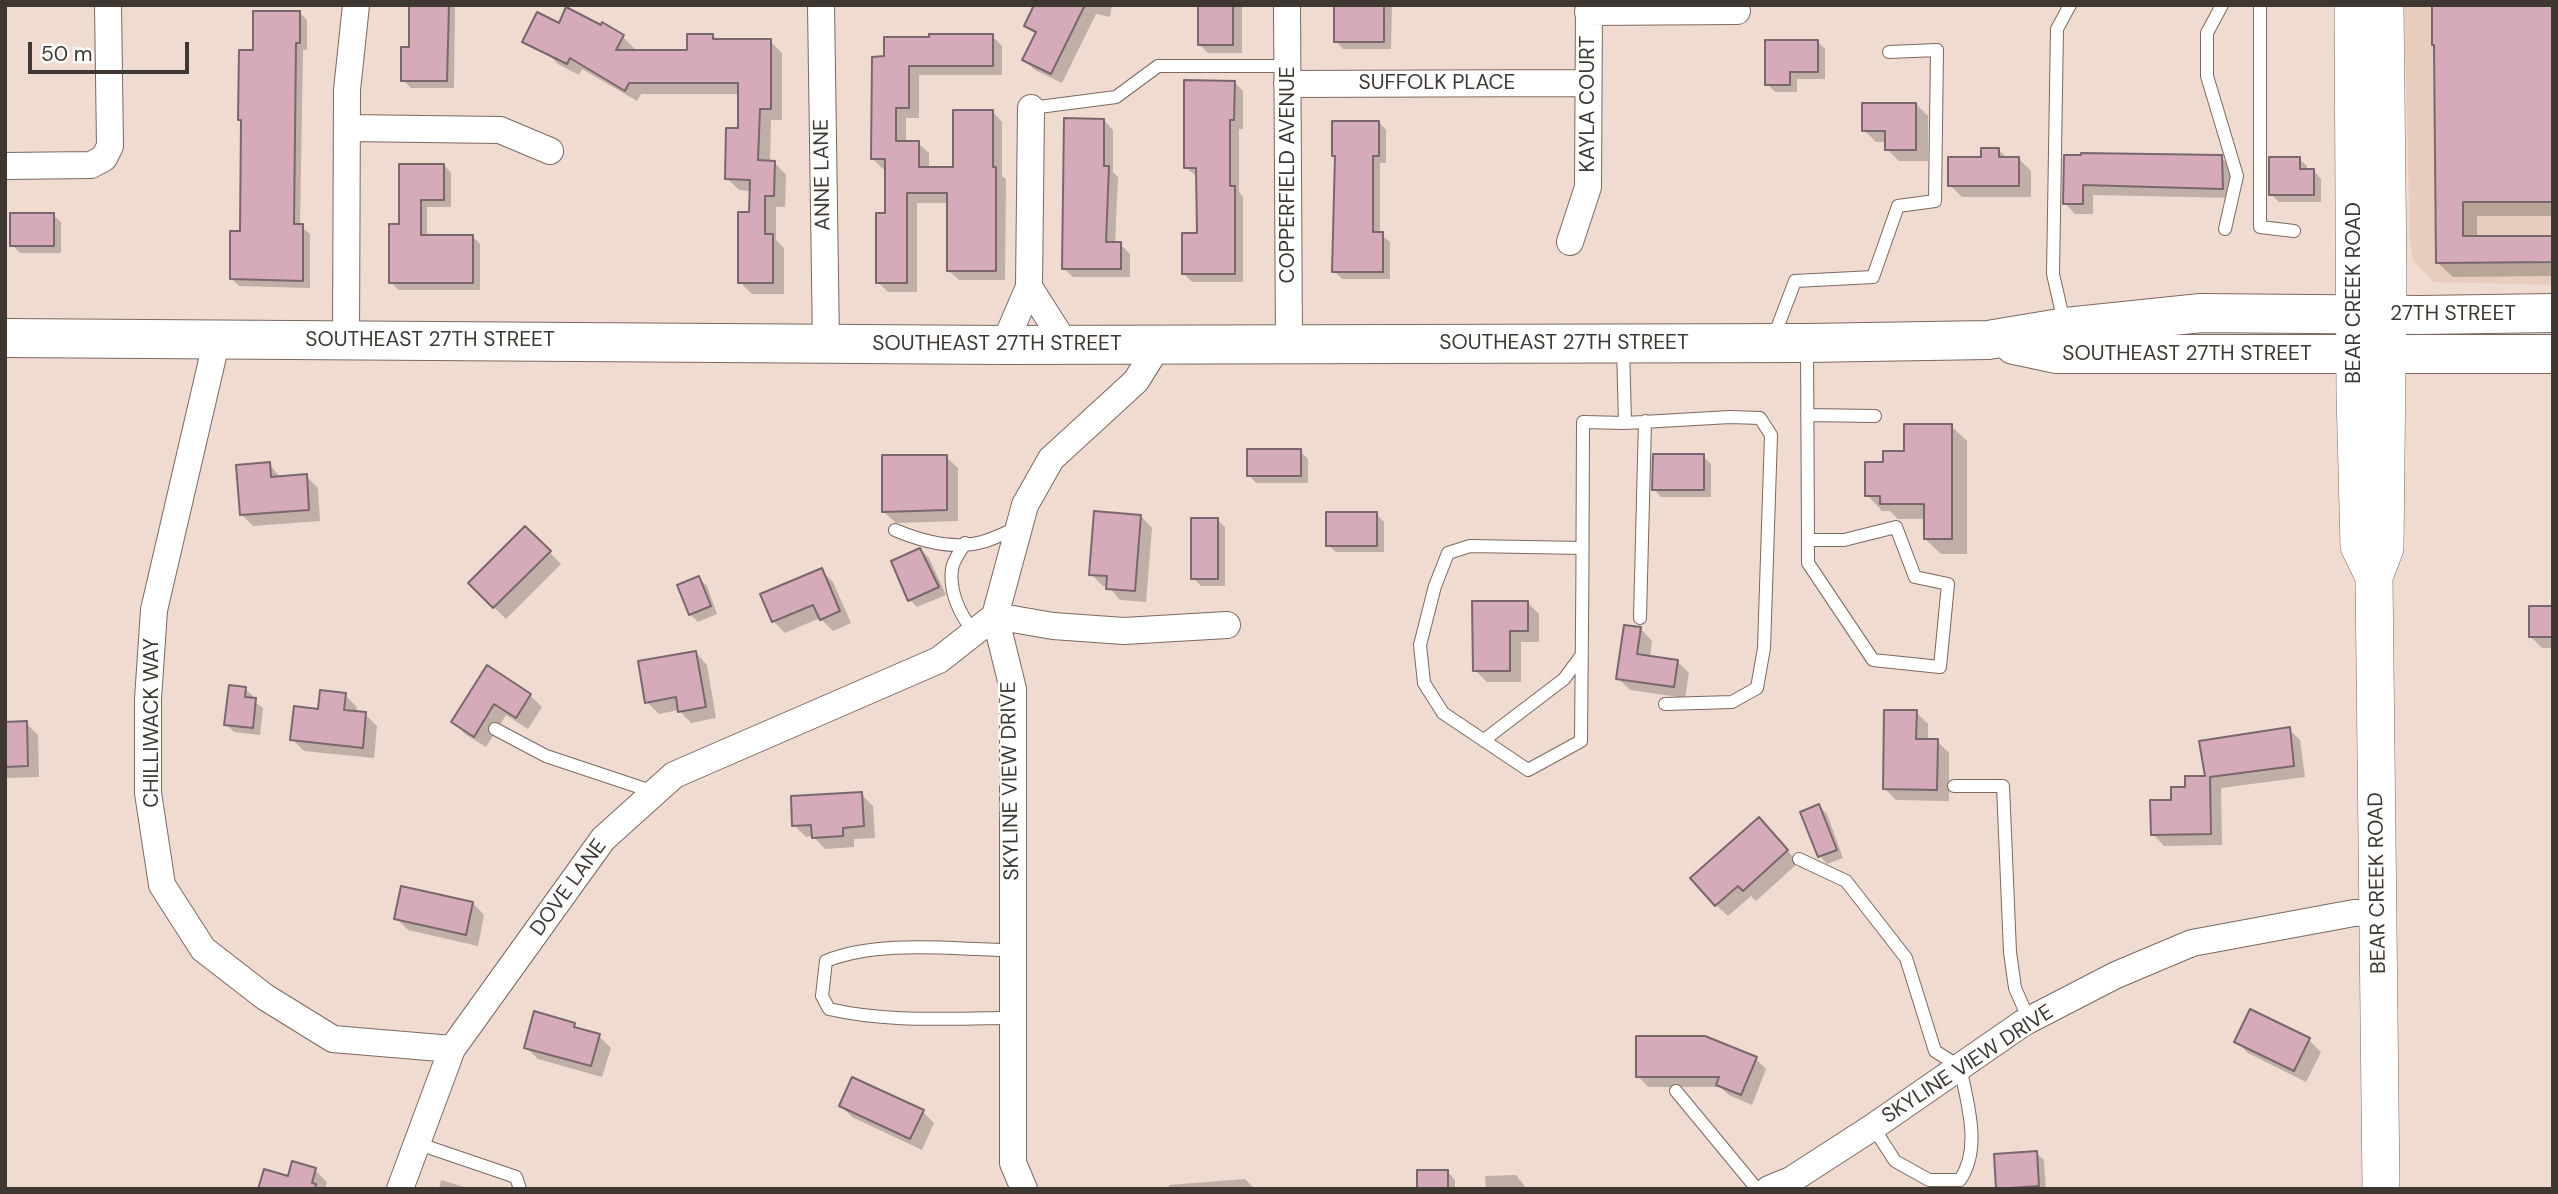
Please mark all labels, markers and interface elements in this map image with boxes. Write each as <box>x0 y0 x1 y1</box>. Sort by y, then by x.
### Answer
scale bar <box>32 28 192 72</box>
street label: KAYLA COURT <box>1575 36 1601 172</box>
text: 50 m <box>41 40 92 68</box>
street label: COPPERFIELD AVENUE <box>1275 66 1301 284</box>
street label: SUFFOLK PLACE <box>1359 70 1515 96</box>
street label: ANNE LANE <box>809 119 837 231</box>
street label: BEAR CREEK ROAD <box>2341 202 2367 384</box>
street label: 27TH STREET <box>2390 301 2516 327</box>
street label: SOUTHEAST 27TH STREET <box>305 327 555 353</box>
street label: SOUTHEAST 27TH STREET <box>1439 330 1689 356</box>
street label: SOUTHEAST 27TH STREET <box>872 331 1122 357</box>
street label: SOUTHEAST 27TH STREET <box>2062 341 2312 367</box>
street label: CHILLIWACK WAY <box>139 638 165 808</box>
street label: SKYLINE VIEW DRIVE <box>997 681 1025 881</box>
street label: BEAR CREEK ROAD <box>2364 792 2392 974</box>
street label: DOVE LANE <box>526 835 612 941</box>
street label: SKYLINE VIEW DRIVE <box>1878 1000 2058 1130</box>

